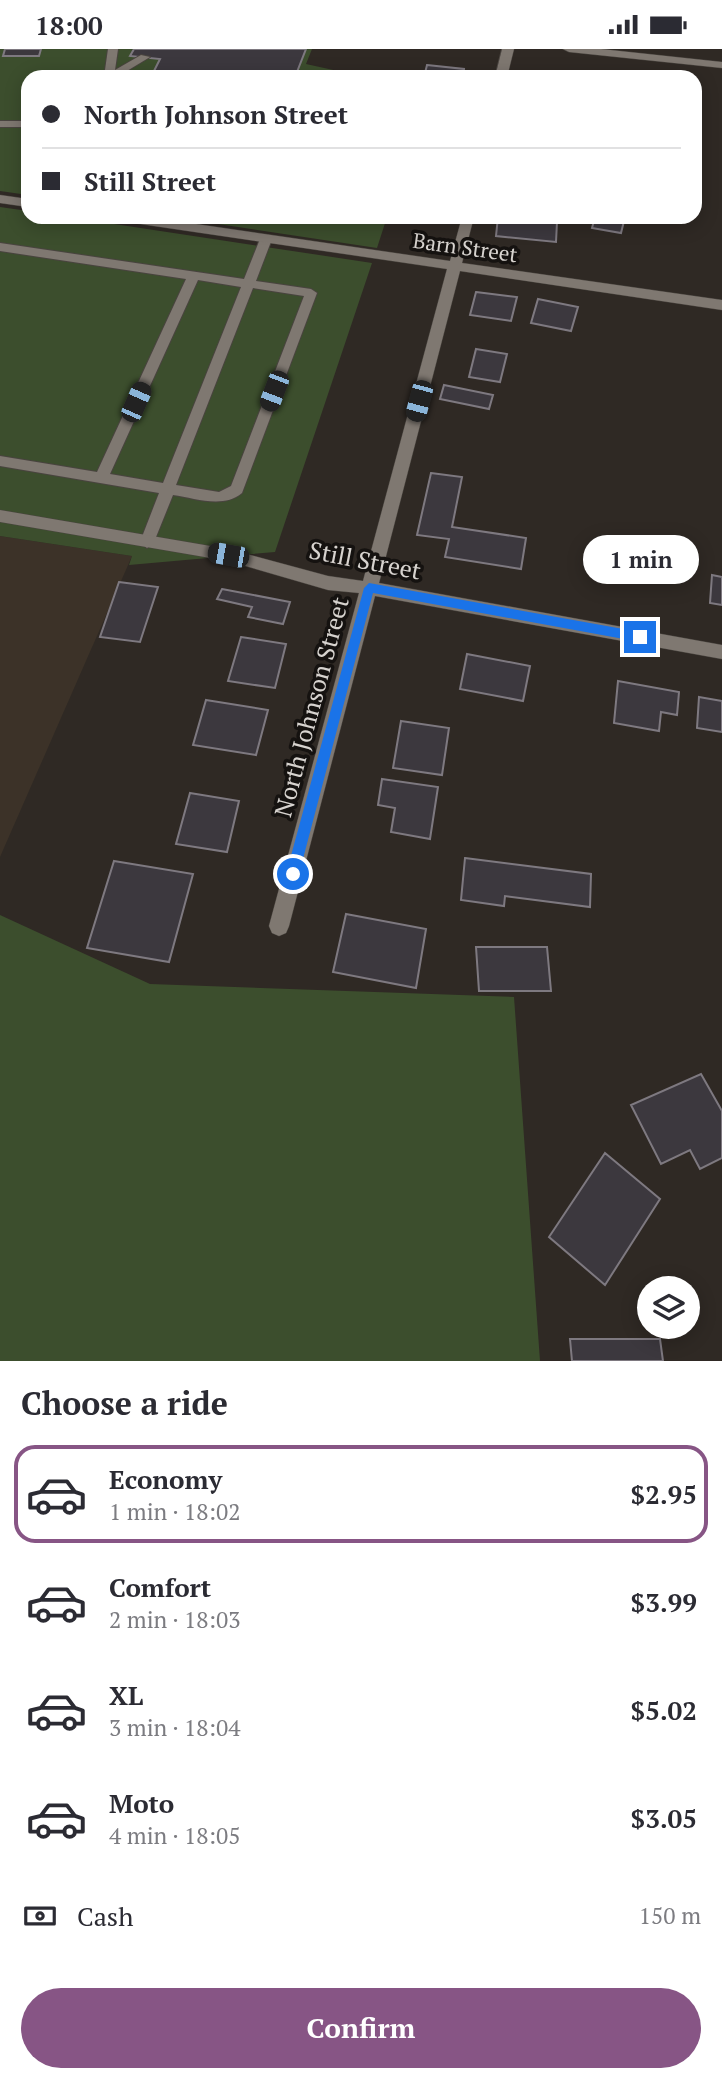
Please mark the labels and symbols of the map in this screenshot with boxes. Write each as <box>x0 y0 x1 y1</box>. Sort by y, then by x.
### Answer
street label: Barn Street <box>411 226 519 268</box>
car <box>257 368 292 414</box>
car <box>404 378 435 424</box>
car <box>118 379 155 425</box>
street label: Still Street <box>307 534 424 587</box>
callout: 1 min <box>582 535 698 585</box>
car <box>206 541 251 569</box>
street label: North Johnson Street <box>266 593 356 820</box>
route end <box>624 621 656 653</box>
route start <box>277 858 309 890</box>

